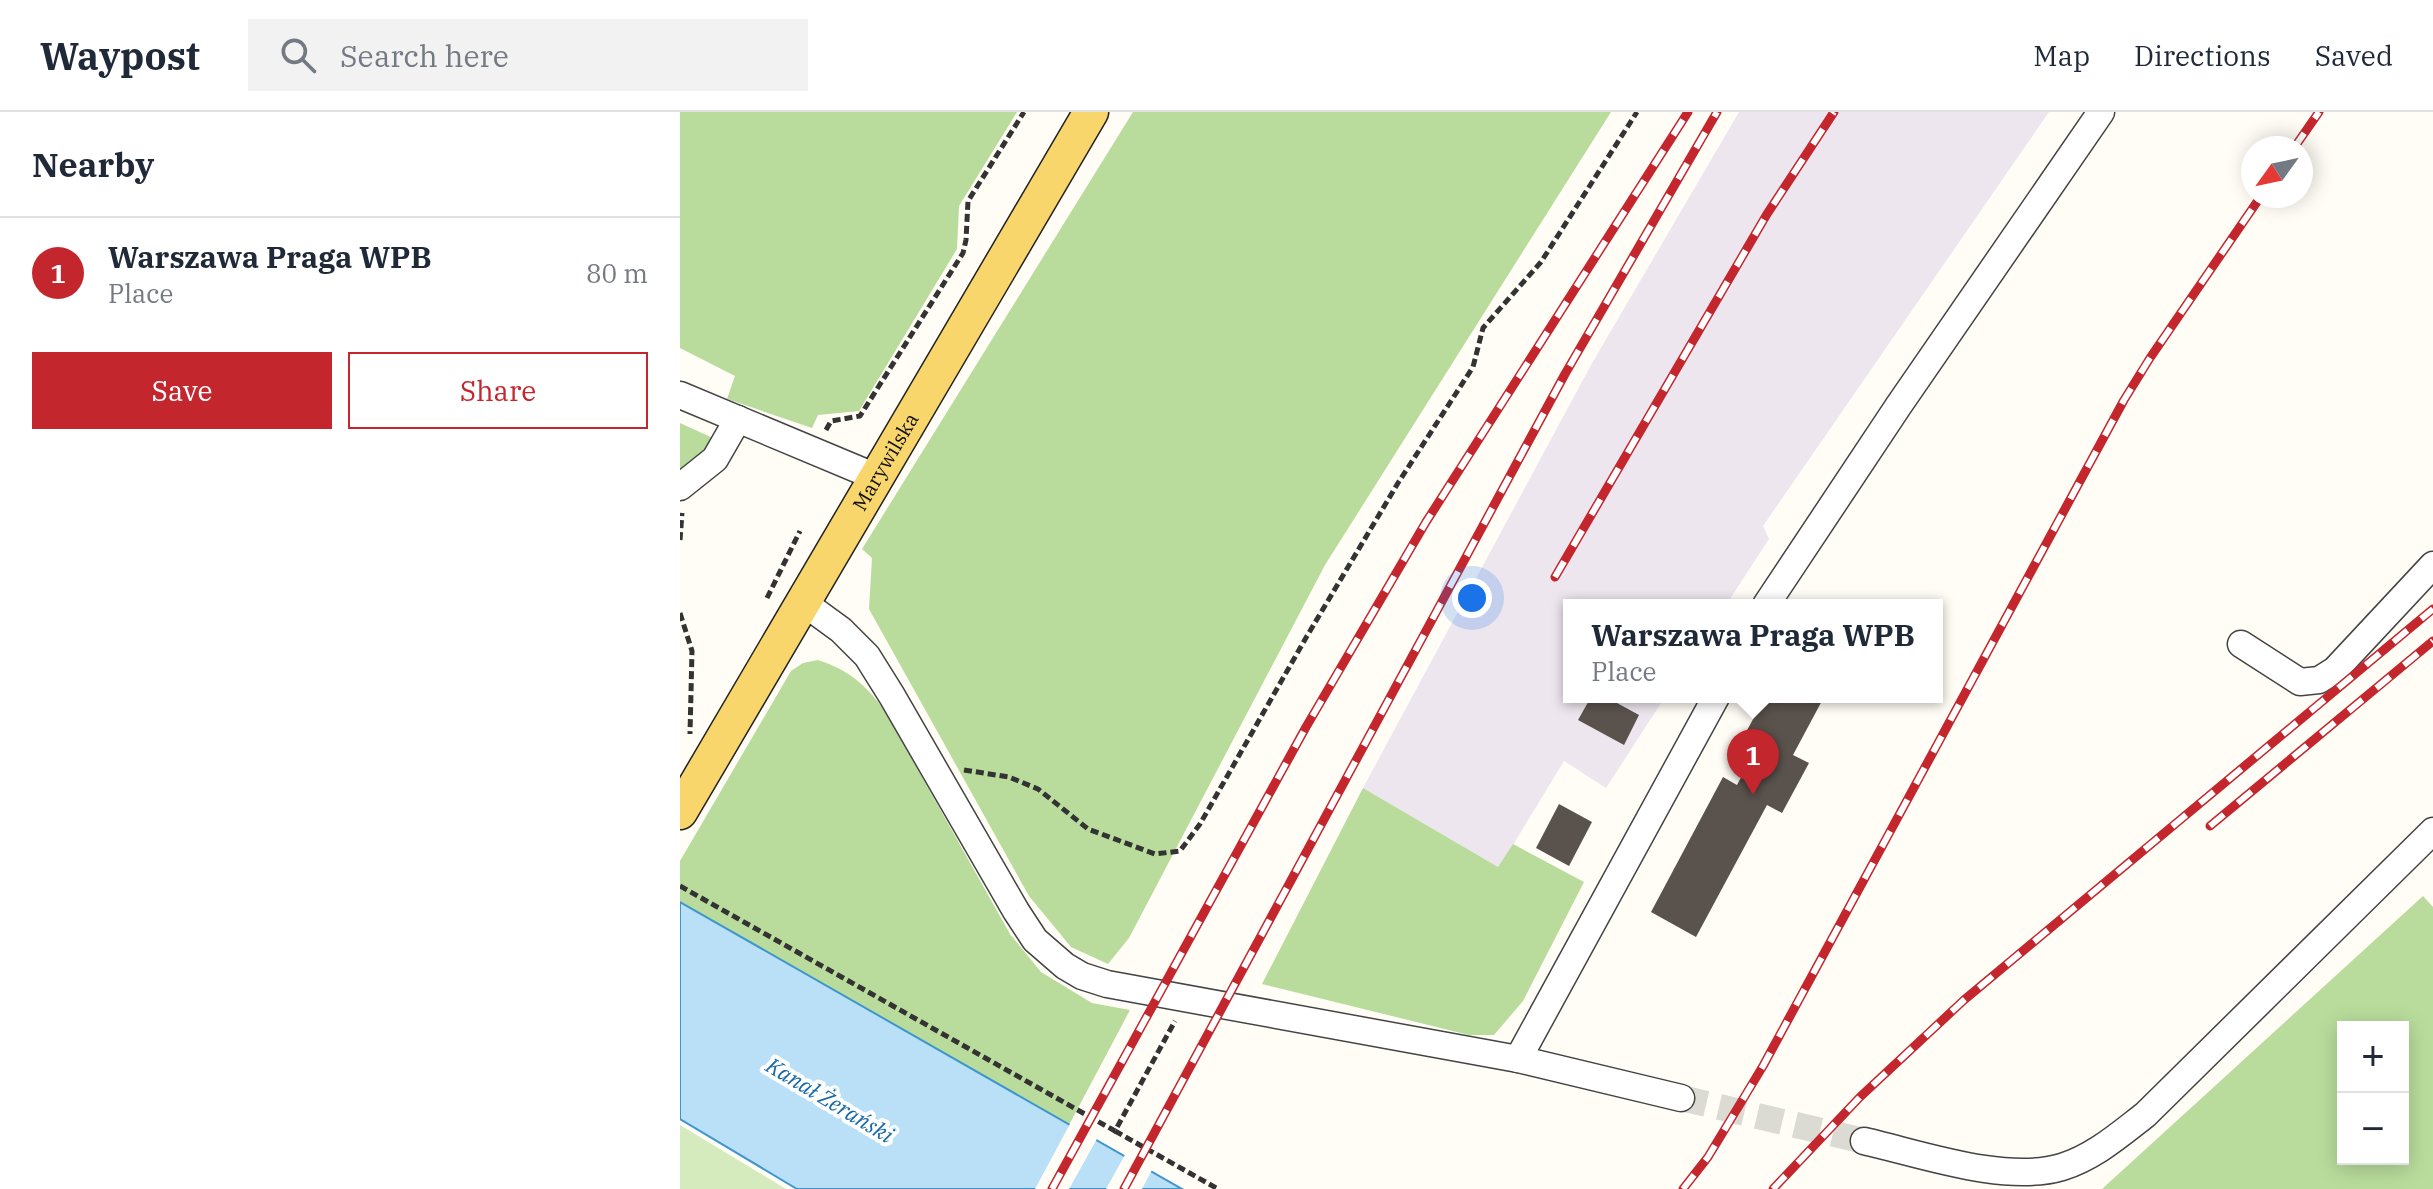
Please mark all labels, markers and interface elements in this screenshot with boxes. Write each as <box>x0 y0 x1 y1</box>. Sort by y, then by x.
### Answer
search box <box>248 19 808 91</box>
text: Waypost <box>40 31 200 80</box>
icon: search <box>276 33 320 77</box>
text: Search here <box>340 36 509 75</box>
text: Map <box>2033 37 2090 74</box>
text: Directions <box>2134 37 2271 74</box>
text: Saved <box>2315 37 2393 74</box>
north arrow <box>2241 136 2313 208</box>
text: Nearby <box>32 142 154 186</box>
text: Warszawa Praga WPB <box>108 237 432 276</box>
text: 1 <box>50 256 66 290</box>
text: 80 m <box>586 256 648 290</box>
text: Place <box>108 276 173 310</box>
button: Save <box>32 352 332 429</box>
button: Share <box>348 352 648 429</box>
street label: Marywilska <box>846 408 924 516</box>
your location <box>1452 578 1492 618</box>
popup <box>1563 599 1943 703</box>
text: Warszawa Praga WPB <box>1591 615 1915 654</box>
text: Place <box>1591 654 1657 688</box>
pin: 1 <box>1727 729 1779 795</box>
map controls <box>2337 1021 2409 1165</box>
button: + <box>2337 1021 2409 1093</box>
water label: Kanał Żerański <box>760 1050 900 1149</box>
button: − <box>2337 1093 2409 1165</box>

